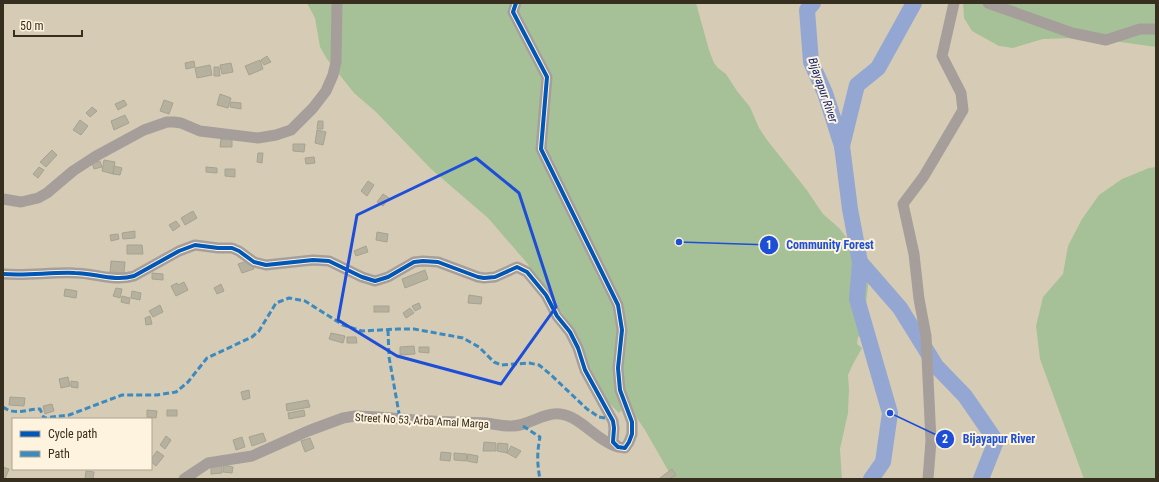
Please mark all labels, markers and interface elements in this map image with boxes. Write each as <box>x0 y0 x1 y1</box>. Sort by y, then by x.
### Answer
scale bar <box>14 12 82 38</box>
text: 50 m <box>20 19 44 33</box>
water label: Bijayapur River <box>805 56 841 125</box>
callout: Community Forest <box>759 233 882 257</box>
text: 1 <box>766 238 772 252</box>
text: Community Forest <box>786 238 874 252</box>
street label: Street No 53, Arba Amal Marga <box>355 411 489 431</box>
legend <box>12 418 152 470</box>
text: Cycle path <box>48 427 98 441</box>
callout: Bijayapur River <box>935 427 1044 451</box>
text: 2 <box>942 432 948 446</box>
text: Bijayapur River <box>963 432 1035 446</box>
text: Path <box>48 447 70 461</box>

